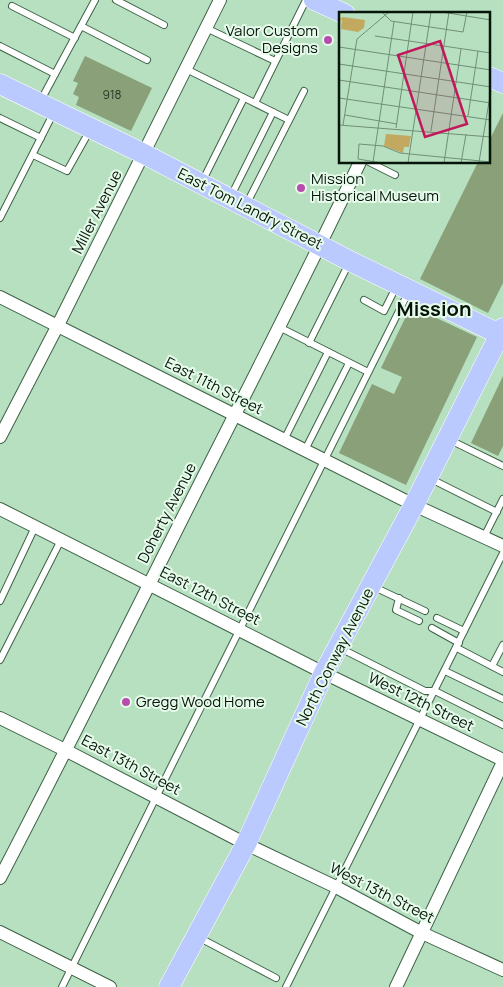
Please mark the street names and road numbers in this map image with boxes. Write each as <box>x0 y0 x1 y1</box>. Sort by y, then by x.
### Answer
street label: East Tom Landry Street <box>174 163 326 254</box>
street label: Miller Avenue <box>66 166 127 257</box>
street label: East 11th Street <box>162 352 267 419</box>
street label: Doherty Avenue <box>132 459 201 567</box>
street label: East 12th Street <box>156 561 264 630</box>
street label: North Conway Avenue <box>291 584 379 729</box>
street label: West 12th Street <box>365 667 478 736</box>
street label: East 13th Street <box>78 729 185 800</box>
street label: West 13th Street <box>326 857 438 928</box>

